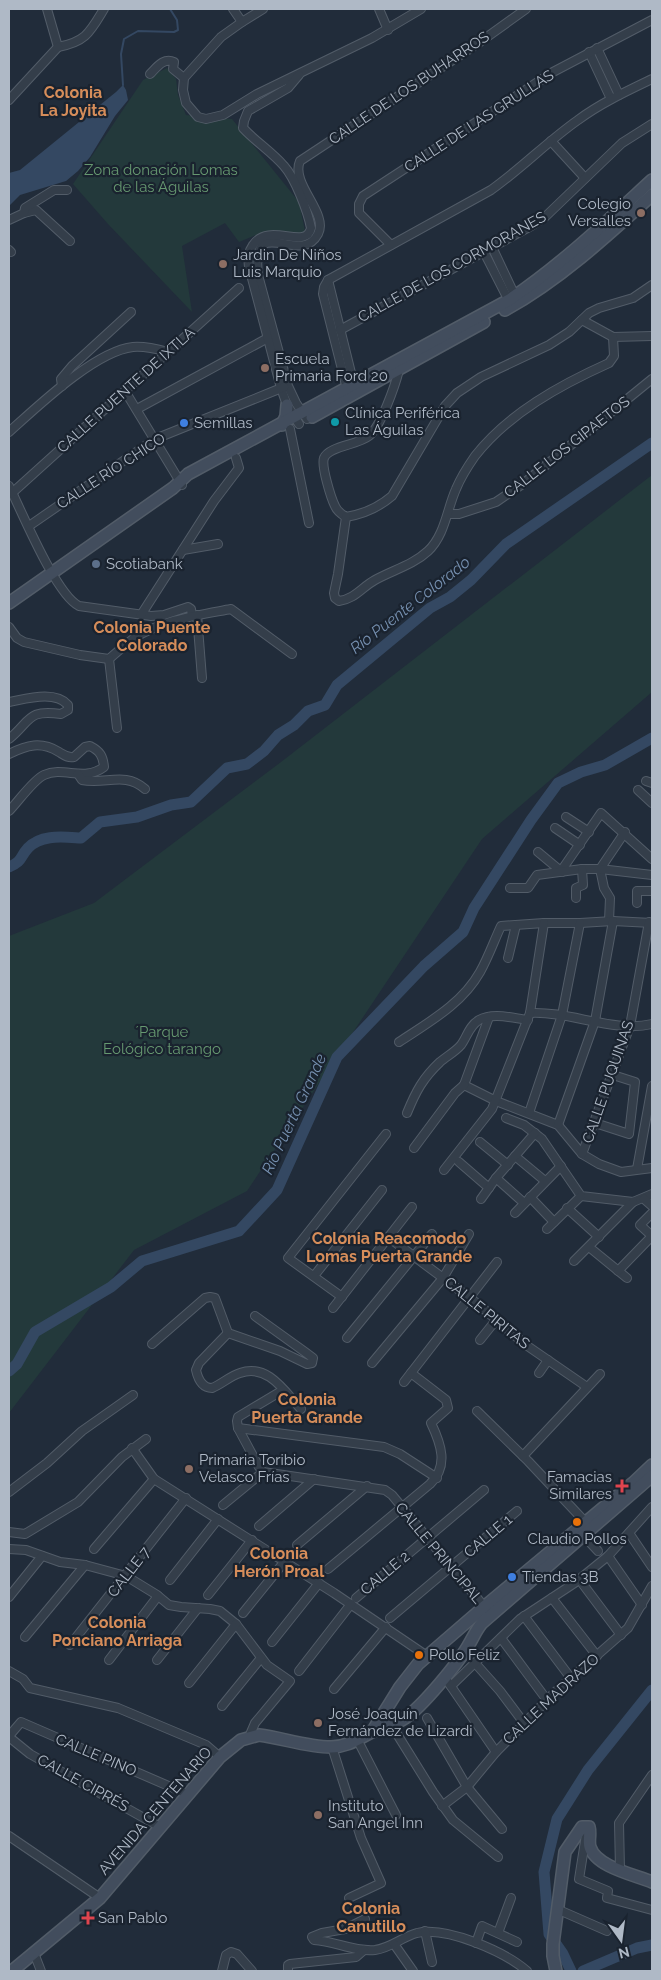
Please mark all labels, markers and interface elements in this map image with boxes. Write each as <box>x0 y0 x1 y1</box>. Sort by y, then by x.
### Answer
street label: CALLE DE LOS BUHARROS <box>325 28 493 148</box>
street label: CALLE DE LAS GRULLAS <box>401 66 557 176</box>
district label: Colonia La Joyita <box>39 83 107 120</box>
park label: Zona donación Lomas de las Águilas <box>84 161 238 196</box>
place label: Colegio Versalles <box>568 195 631 230</box>
marker: Colegio Versalles <box>635 207 647 219</box>
street label: CALLE DE LOS CORMORANES <box>355 208 549 326</box>
place label: Jardin De Niños Luis Marquio <box>233 246 342 281</box>
marker: Jardin De Niños Luis Marquio <box>217 258 229 270</box>
street label: CALLE PUENTE DE IXTLA <box>53 323 199 457</box>
place label: Escuela Primaria Ford 20 <box>275 350 388 385</box>
marker: Escuela Primaria Ford 20 <box>259 362 271 374</box>
street label: CALLE LOS GIPAETOS <box>500 392 634 502</box>
place label: Clínica Periférica Las Águilas <box>345 404 460 439</box>
place label: Semillas <box>194 414 253 432</box>
marker: Clínica Periférica Las Águilas <box>329 416 341 428</box>
marker: Semillas <box>178 417 190 429</box>
street label: CALLE RÍO CHICO <box>53 429 169 513</box>
water label: Río Puente Colorado <box>346 552 474 658</box>
place label: Scotiabank <box>106 555 183 573</box>
marker: Scotiabank <box>90 558 102 570</box>
district label: Colonia Puente Colorado <box>94 618 211 655</box>
street label: CALLE PUQUINAS <box>579 1018 637 1146</box>
park label: ´Parque Eológico tarango <box>103 1023 221 1058</box>
water label: Río Puerta Grande <box>258 1050 330 1177</box>
district label: Colonia Reacomodo Lomas Puerta Grande <box>306 1229 472 1266</box>
street label: CALLE PIRITAS <box>441 1273 533 1353</box>
district label: Colonia Puerta Grande <box>251 1390 363 1427</box>
place label: Primaria Toribio Velasco Frías <box>199 1451 305 1486</box>
marker: Primaria Toribio Velasco Frías <box>183 1463 195 1475</box>
place label: Famacias Similares <box>547 1468 612 1503</box>
marker: Famacias Similares <box>616 1480 628 1492</box>
street label: CALLE PRINCIPAL <box>391 1499 487 1607</box>
street label: CALLE 1 <box>460 1510 516 1561</box>
marker: Claudio Pollos <box>571 1516 583 1528</box>
place label: Claudio Pollos <box>527 1530 627 1548</box>
street label: CALLE 7 <box>104 1543 154 1601</box>
district label: Colonia Herón Proal <box>234 1544 325 1581</box>
street label: CALLE 2 <box>357 1547 413 1599</box>
place label: Tiendas 3B <box>522 1568 599 1586</box>
marker: Tiendas 3B <box>506 1571 518 1583</box>
district label: Colonia Ponciano Arriaga <box>52 1613 182 1650</box>
place label: Pollo Feliz <box>429 1646 500 1664</box>
marker: Pollo Feliz <box>413 1649 425 1661</box>
street label: CALLE MADRAZO <box>499 1650 603 1748</box>
place label: José Joaquín Fernández de Lizardi <box>328 1705 473 1740</box>
marker: José Joaquín Fernández de Lizardi <box>312 1717 324 1729</box>
street label: CALLE PINO <box>53 1730 139 1780</box>
street label: AVENIDA CENTENARIO <box>95 1743 215 1879</box>
street label: CALLE CIPRÉS <box>34 1750 132 1816</box>
place label: Instituto San Angel Inn <box>328 1797 423 1832</box>
marker: Instituto San Angel Inn <box>312 1809 324 1821</box>
district label: Colonia Canutillo <box>336 1899 406 1936</box>
place label: San Pablo <box>98 1909 168 1927</box>
marker: San Pablo <box>82 1912 94 1924</box>
north arrow <box>596 1915 646 1965</box>
text: N <box>617 1944 631 1962</box>

